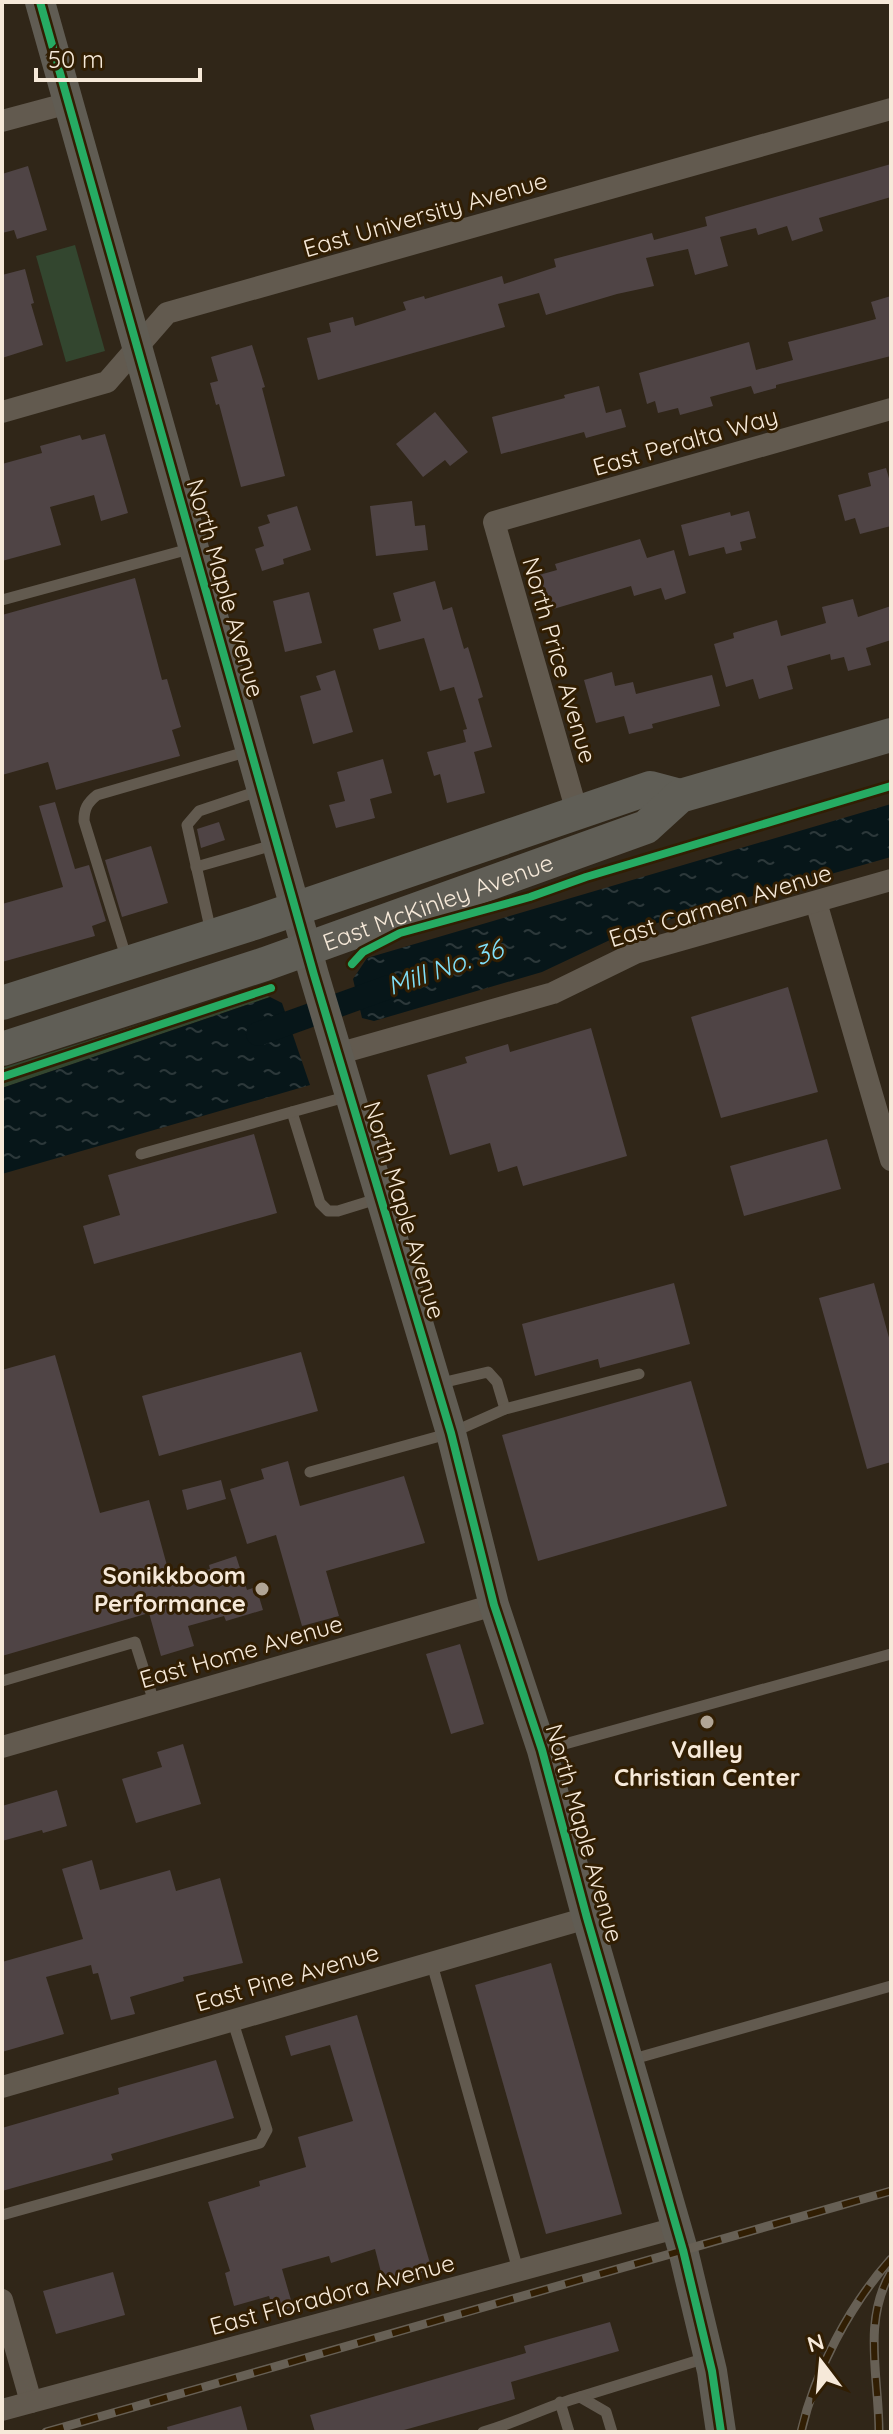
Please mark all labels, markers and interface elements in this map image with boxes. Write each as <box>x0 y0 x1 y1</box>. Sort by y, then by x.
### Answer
scale bar <box>36 32 200 82</box>
text: 50 m <box>48 44 104 74</box>
street label: East University Avenue <box>300 165 550 263</box>
street label: East Peralta Way <box>589 400 781 482</box>
street label: North Maple Avenue <box>180 475 272 701</box>
street label: North Price Avenue <box>516 554 604 766</box>
street label: East McKinley Avenue <box>319 847 557 957</box>
street label: East Carmen Avenue <box>605 857 835 953</box>
water label: Mill No. 36 <box>383 931 509 1002</box>
street label: North Maple Avenue <box>358 1098 452 1322</box>
place label: Sonikkboom Performance <box>94 1560 246 1618</box>
marker: Sonikkboom Performance <box>253 1580 271 1598</box>
street label: East Home Avenue <box>136 1608 346 1694</box>
marker: Valley Christian Center <box>698 1713 716 1731</box>
street label: North Maple Avenue <box>539 1720 631 1946</box>
place label: Valley Christian Center <box>614 1734 800 1792</box>
street label: East Pine Avenue <box>192 1936 382 2018</box>
street label: East Floradora Avenue <box>206 2247 458 2341</box>
north arrow <box>781 2322 861 2402</box>
text: N <box>804 2327 827 2358</box>

